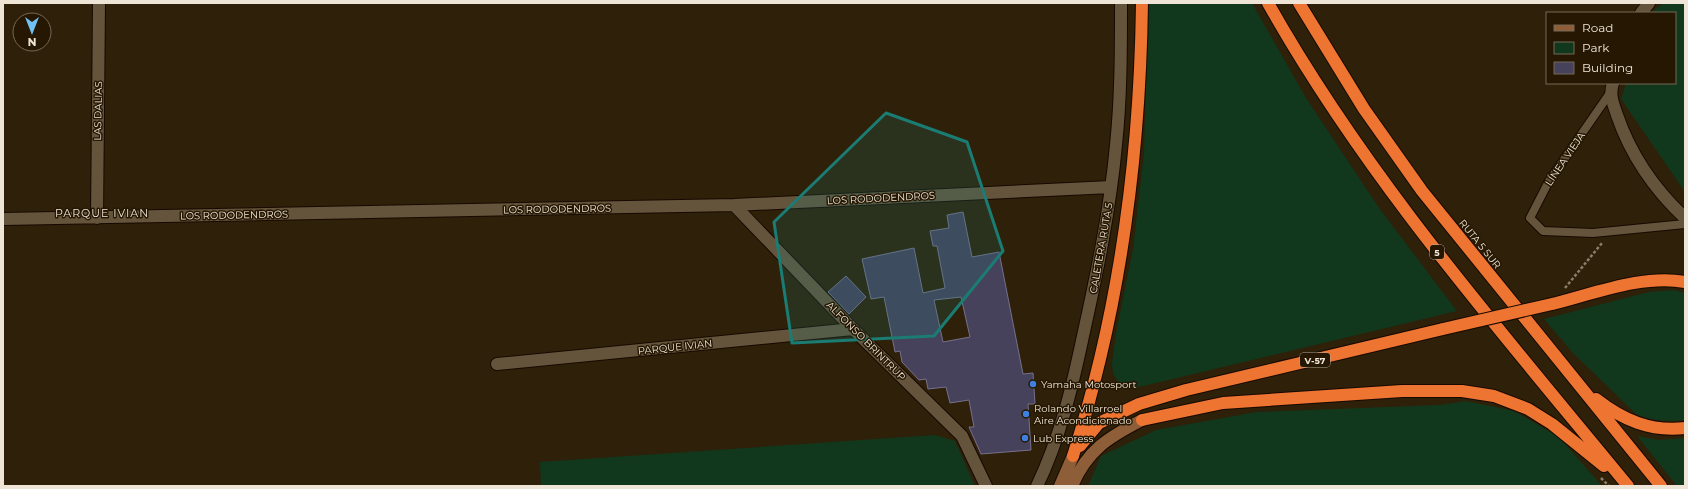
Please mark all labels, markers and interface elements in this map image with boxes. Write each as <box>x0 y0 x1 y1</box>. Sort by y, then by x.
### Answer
north arrow <box>12 12 52 52</box>
legend <box>1546 12 1676 84</box>
text: Road <box>1582 20 1613 35</box>
text: N <box>28 35 36 49</box>
text: Park <box>1582 40 1610 55</box>
text: Building <box>1582 60 1633 75</box>
street label: LAS DALIAS <box>91 81 105 141</box>
street label: LÍNEA VIEJA <box>1542 129 1588 188</box>
street label: LOS RODODENDROS <box>827 189 935 207</box>
street label: CALETERA RUTA 5 <box>1087 201 1115 294</box>
street label: LOS RODODENDROS <box>503 202 611 216</box>
district label: PARQUE IVIAN <box>55 206 149 220</box>
street label: LOS RODODENDROS <box>180 208 288 222</box>
street label: RUTA 5 SUR <box>1456 217 1504 271</box>
road number: 5 <box>1430 245 1444 259</box>
street label: ALFONSO BRINTRUP <box>824 299 908 383</box>
street label: PARQUE IVIAN <box>637 337 713 357</box>
road number: V-57 <box>1300 353 1330 367</box>
place label: Yamaha Motosport <box>1041 378 1137 391</box>
marker: Yamaha Motosport <box>1028 379 1038 389</box>
place label: Rolando Villarroel Aire Acondicionado <box>1034 402 1132 427</box>
marker: Rolando Villarroel Aire Acondicionado <box>1021 409 1031 419</box>
place label: Lub Express <box>1033 432 1093 445</box>
marker: Lub Express <box>1020 433 1030 443</box>

